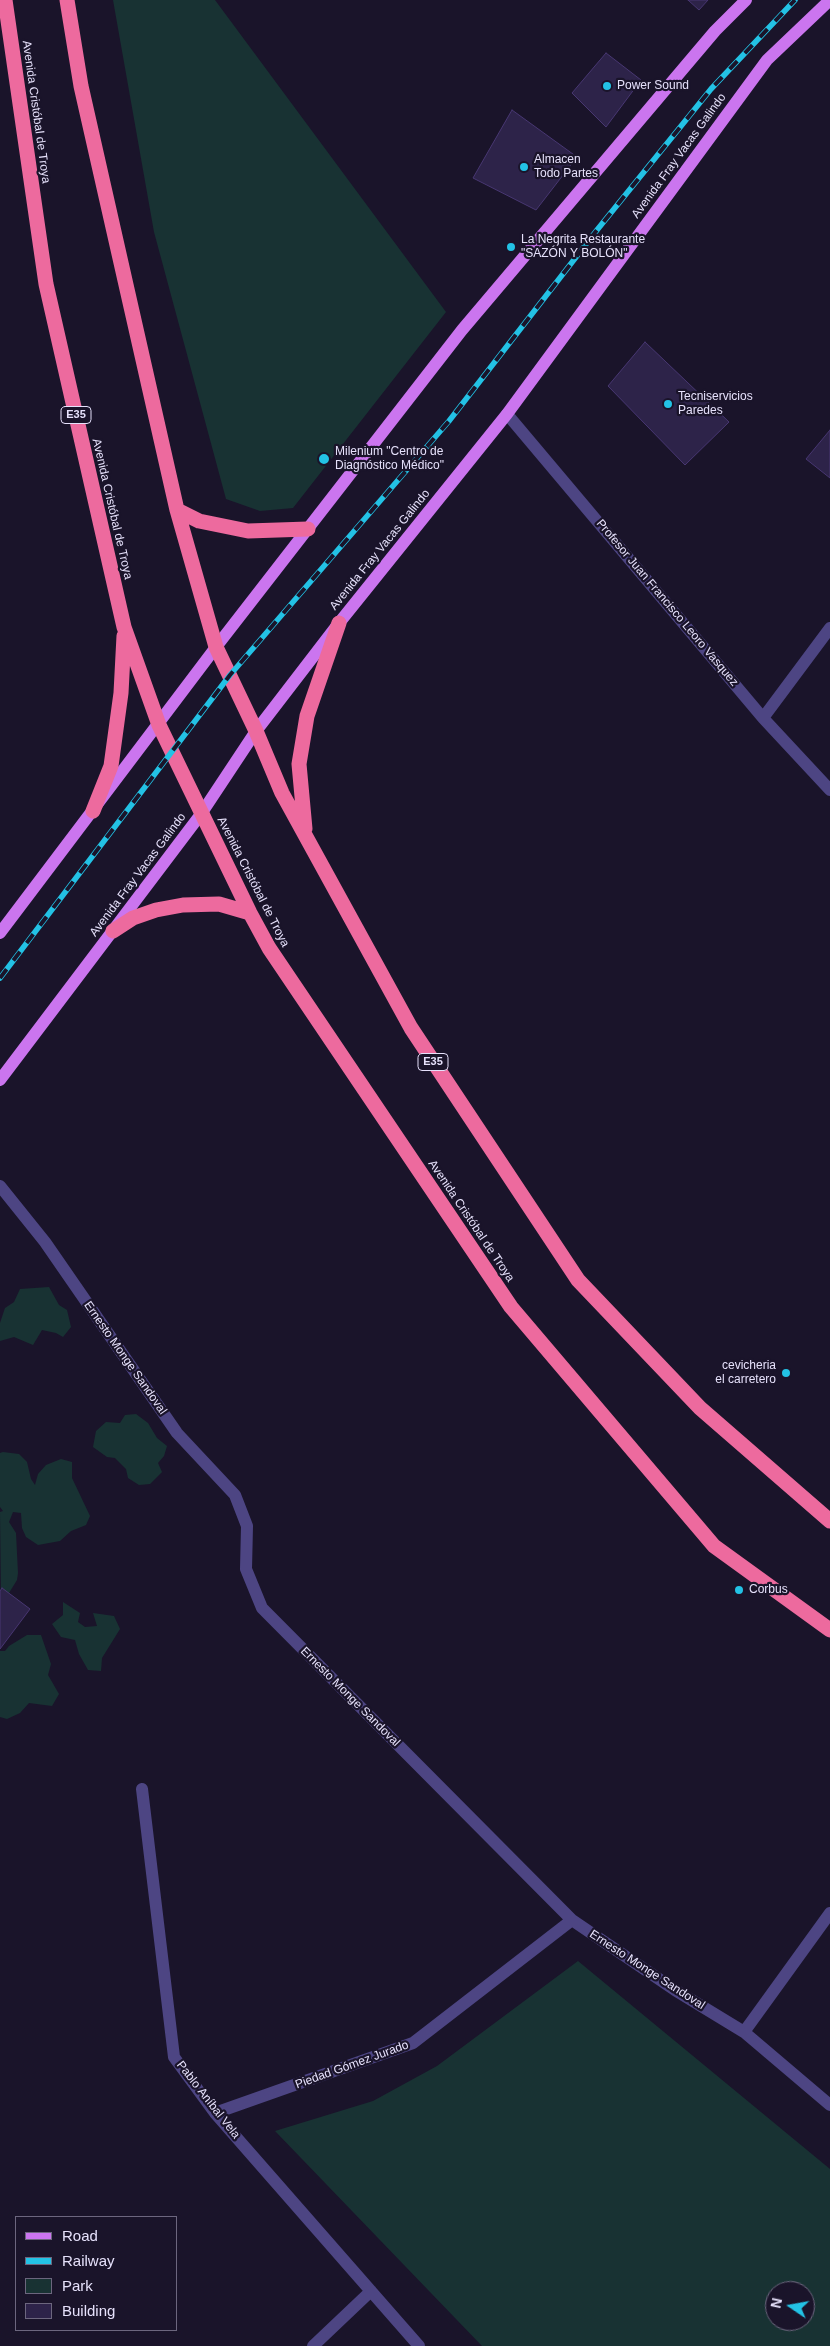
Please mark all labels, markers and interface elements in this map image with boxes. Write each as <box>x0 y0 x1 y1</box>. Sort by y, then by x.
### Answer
street label: Avenida Cristóbal de Troya <box>19 40 53 184</box>
place label: Power Sound <box>617 79 689 93</box>
marker: Power Sound <box>601 80 613 92</box>
street label: Avenida Fray Vacas Galindo <box>629 91 729 221</box>
place label: Almacen Todo Partes <box>534 153 598 181</box>
marker: Almacen Todo Partes <box>518 161 530 173</box>
place label: La Negrita Restaurante "SAZÓN Y BOLÓN" <box>521 233 645 261</box>
marker: La Negrita Restaurante "SAZÓN Y BOLÓN" <box>505 241 517 253</box>
place label: Tecniservicios Paredes <box>678 390 753 418</box>
marker: Tecniservicios Paredes <box>662 398 674 410</box>
road number: E35 <box>61 406 91 424</box>
street label: Avenida Cristóbal de Troya <box>89 437 135 581</box>
place label: Milenium "Centro de Diagnóstico Médico" <box>335 445 444 473</box>
marker: Milenium "Centro de Diagnóstico Médico" <box>317 452 331 466</box>
street label: Avenida Fray Vacas Galindo <box>327 487 433 613</box>
street label: Profesor Juan Francisco Leoro Vasquez <box>593 517 741 689</box>
street label: Avenida Fray Vacas Galindo <box>87 810 189 940</box>
street label: Avenida Cristóbal de Troya <box>214 815 292 949</box>
road number: E35 <box>418 1054 448 1070</box>
street label: Avenida Cristóbal de Troya <box>425 1157 517 1285</box>
street label: Ernesto Monge Sandoval <box>80 1299 170 1417</box>
place label: cevicheria el carretero <box>715 1359 776 1387</box>
marker: cevicheria el carretero <box>780 1367 792 1379</box>
place label: Corbus <box>749 1583 788 1597</box>
marker: Corbus <box>733 1584 745 1596</box>
street label: Ernesto Monge Sandoval <box>297 1644 403 1750</box>
street label: Ernesto Monge Sandoval <box>587 1927 707 2013</box>
street label: Piedad Gómez Jurado <box>293 2038 411 2092</box>
street label: Pablo Aníbal Vela <box>173 2058 243 2142</box>
legend <box>15 2216 178 2331</box>
text: Road <box>62 2227 98 2244</box>
text: Railway <box>62 2252 115 2269</box>
text: Park <box>62 2277 93 2294</box>
north arrow <box>765 2281 815 2331</box>
text: N <box>767 2296 785 2310</box>
text: Building <box>62 2302 115 2319</box>

